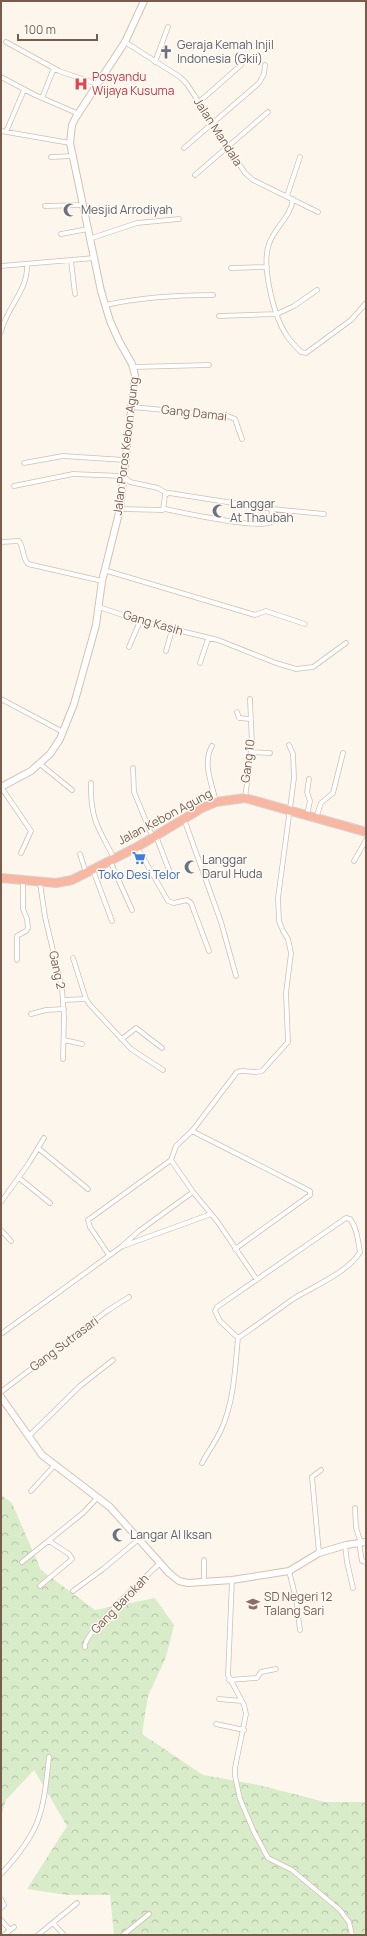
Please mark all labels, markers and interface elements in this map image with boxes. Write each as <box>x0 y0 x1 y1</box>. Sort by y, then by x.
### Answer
scale bar <box>18 16 97 42</box>
text: 100 m <box>24 21 56 38</box>
place label: Geraja Kemah Injil Indonesia (Gkii) <box>177 36 274 67</box>
church icon: Geraja Kemah Injil Indonesia (Gkii) <box>158 44 174 60</box>
place label: Posyandu Wijaya Kusuma <box>92 68 174 99</box>
hospital icon: Posyandu Wijaya Kusuma <box>73 76 89 92</box>
street label: Jalan Mandala <box>190 94 247 169</box>
place label: Mesjid Arrodiyah <box>81 201 173 218</box>
mosque icon: Mesjid Arrodiyah <box>62 202 78 218</box>
street label: Jalan Poros Kebon Agung <box>109 376 142 516</box>
street label: Gang Damai <box>160 401 228 424</box>
place label: Langgar At Thaubah <box>230 495 294 526</box>
mosque icon: Langgar At Thaubah <box>211 503 227 519</box>
street label: Gang Kasih <box>121 606 185 639</box>
street label: Gang 10 <box>236 738 259 784</box>
street label: Jalan Kebon Agung <box>115 784 215 849</box>
supermarket icon: Toko Desi Telor <box>131 850 147 866</box>
place label: Langgar Darul Huda <box>202 851 263 882</box>
mosque icon: Langgar Darul Huda <box>183 859 199 875</box>
place label: Toko Desi Telor <box>98 866 181 883</box>
street label: Gang 2 <box>45 949 70 991</box>
street label: Gang Sutrasari <box>26 1312 102 1375</box>
place label: Langar Al Iksan <box>130 1526 212 1543</box>
mosque icon: Langar Al Iksan <box>111 1527 127 1543</box>
street label: Gang Barokah <box>87 1570 152 1637</box>
place label: SD Negeri 12 Talang Sari <box>264 1588 332 1619</box>
school or university icon: SD Negeri 12 Talang Sari <box>245 1596 261 1612</box>

